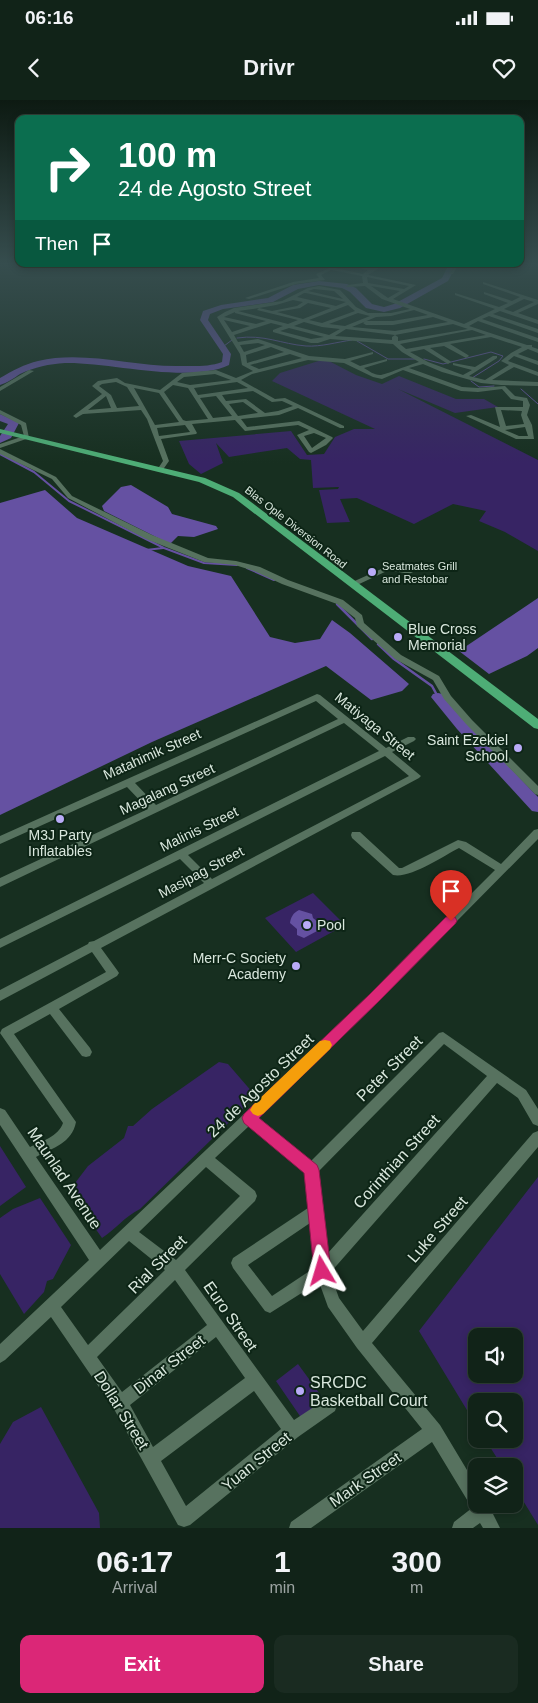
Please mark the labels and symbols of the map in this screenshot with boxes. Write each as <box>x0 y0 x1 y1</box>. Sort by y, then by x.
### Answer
street label: Blas Ople Diversion Road <box>243 483 349 571</box>
place label: Seatmates Grill and Restobar <box>382 560 457 585</box>
marker: Seatmates Grill and Restobar <box>366 566 378 578</box>
place label: Blue Cross Memorial <box>408 621 476 653</box>
marker: Blue Cross Memorial <box>392 631 404 643</box>
street label: Matiyaga Street <box>332 689 418 763</box>
street label: Matahimik Street <box>101 725 203 783</box>
place label: Saint Ezekiel School <box>427 732 508 764</box>
marker: Saint Ezekiel School <box>512 742 524 754</box>
street label: Magalang Street <box>117 760 217 818</box>
street label: Malinis Street <box>157 803 241 855</box>
marker: M3J Party Inflatables <box>54 813 66 825</box>
place label: M3J Party Inflatables <box>28 827 92 859</box>
street label: Masipag Street <box>156 843 246 901</box>
pin <box>430 870 472 921</box>
place label: Pool <box>317 917 345 933</box>
marker: Pool <box>301 919 313 931</box>
place label: Merr-C Society Academy <box>193 950 286 982</box>
marker: Merr-C Society Academy <box>290 960 302 972</box>
street label: 24 de Agosto Street <box>204 1030 317 1140</box>
street label: Peter Street <box>353 1032 426 1105</box>
street label: Corinthian Street <box>350 1111 443 1212</box>
street label: Maunlad Avenue <box>24 1124 105 1232</box>
street label: Luke Street <box>404 1192 471 1266</box>
street label: Rial Street <box>125 1232 190 1297</box>
position arrow <box>295 1244 347 1296</box>
street label: Euro Street <box>200 1278 261 1355</box>
street label: Dinar Street <box>130 1331 209 1397</box>
street label: Dollar Street <box>91 1368 153 1453</box>
place label: SRCDC Basketball Court <box>310 1374 428 1409</box>
marker: SRCDC Basketball Court <box>294 1385 306 1397</box>
street label: Yuan Street <box>218 1428 295 1494</box>
street label: Mark Street <box>327 1448 404 1510</box>

